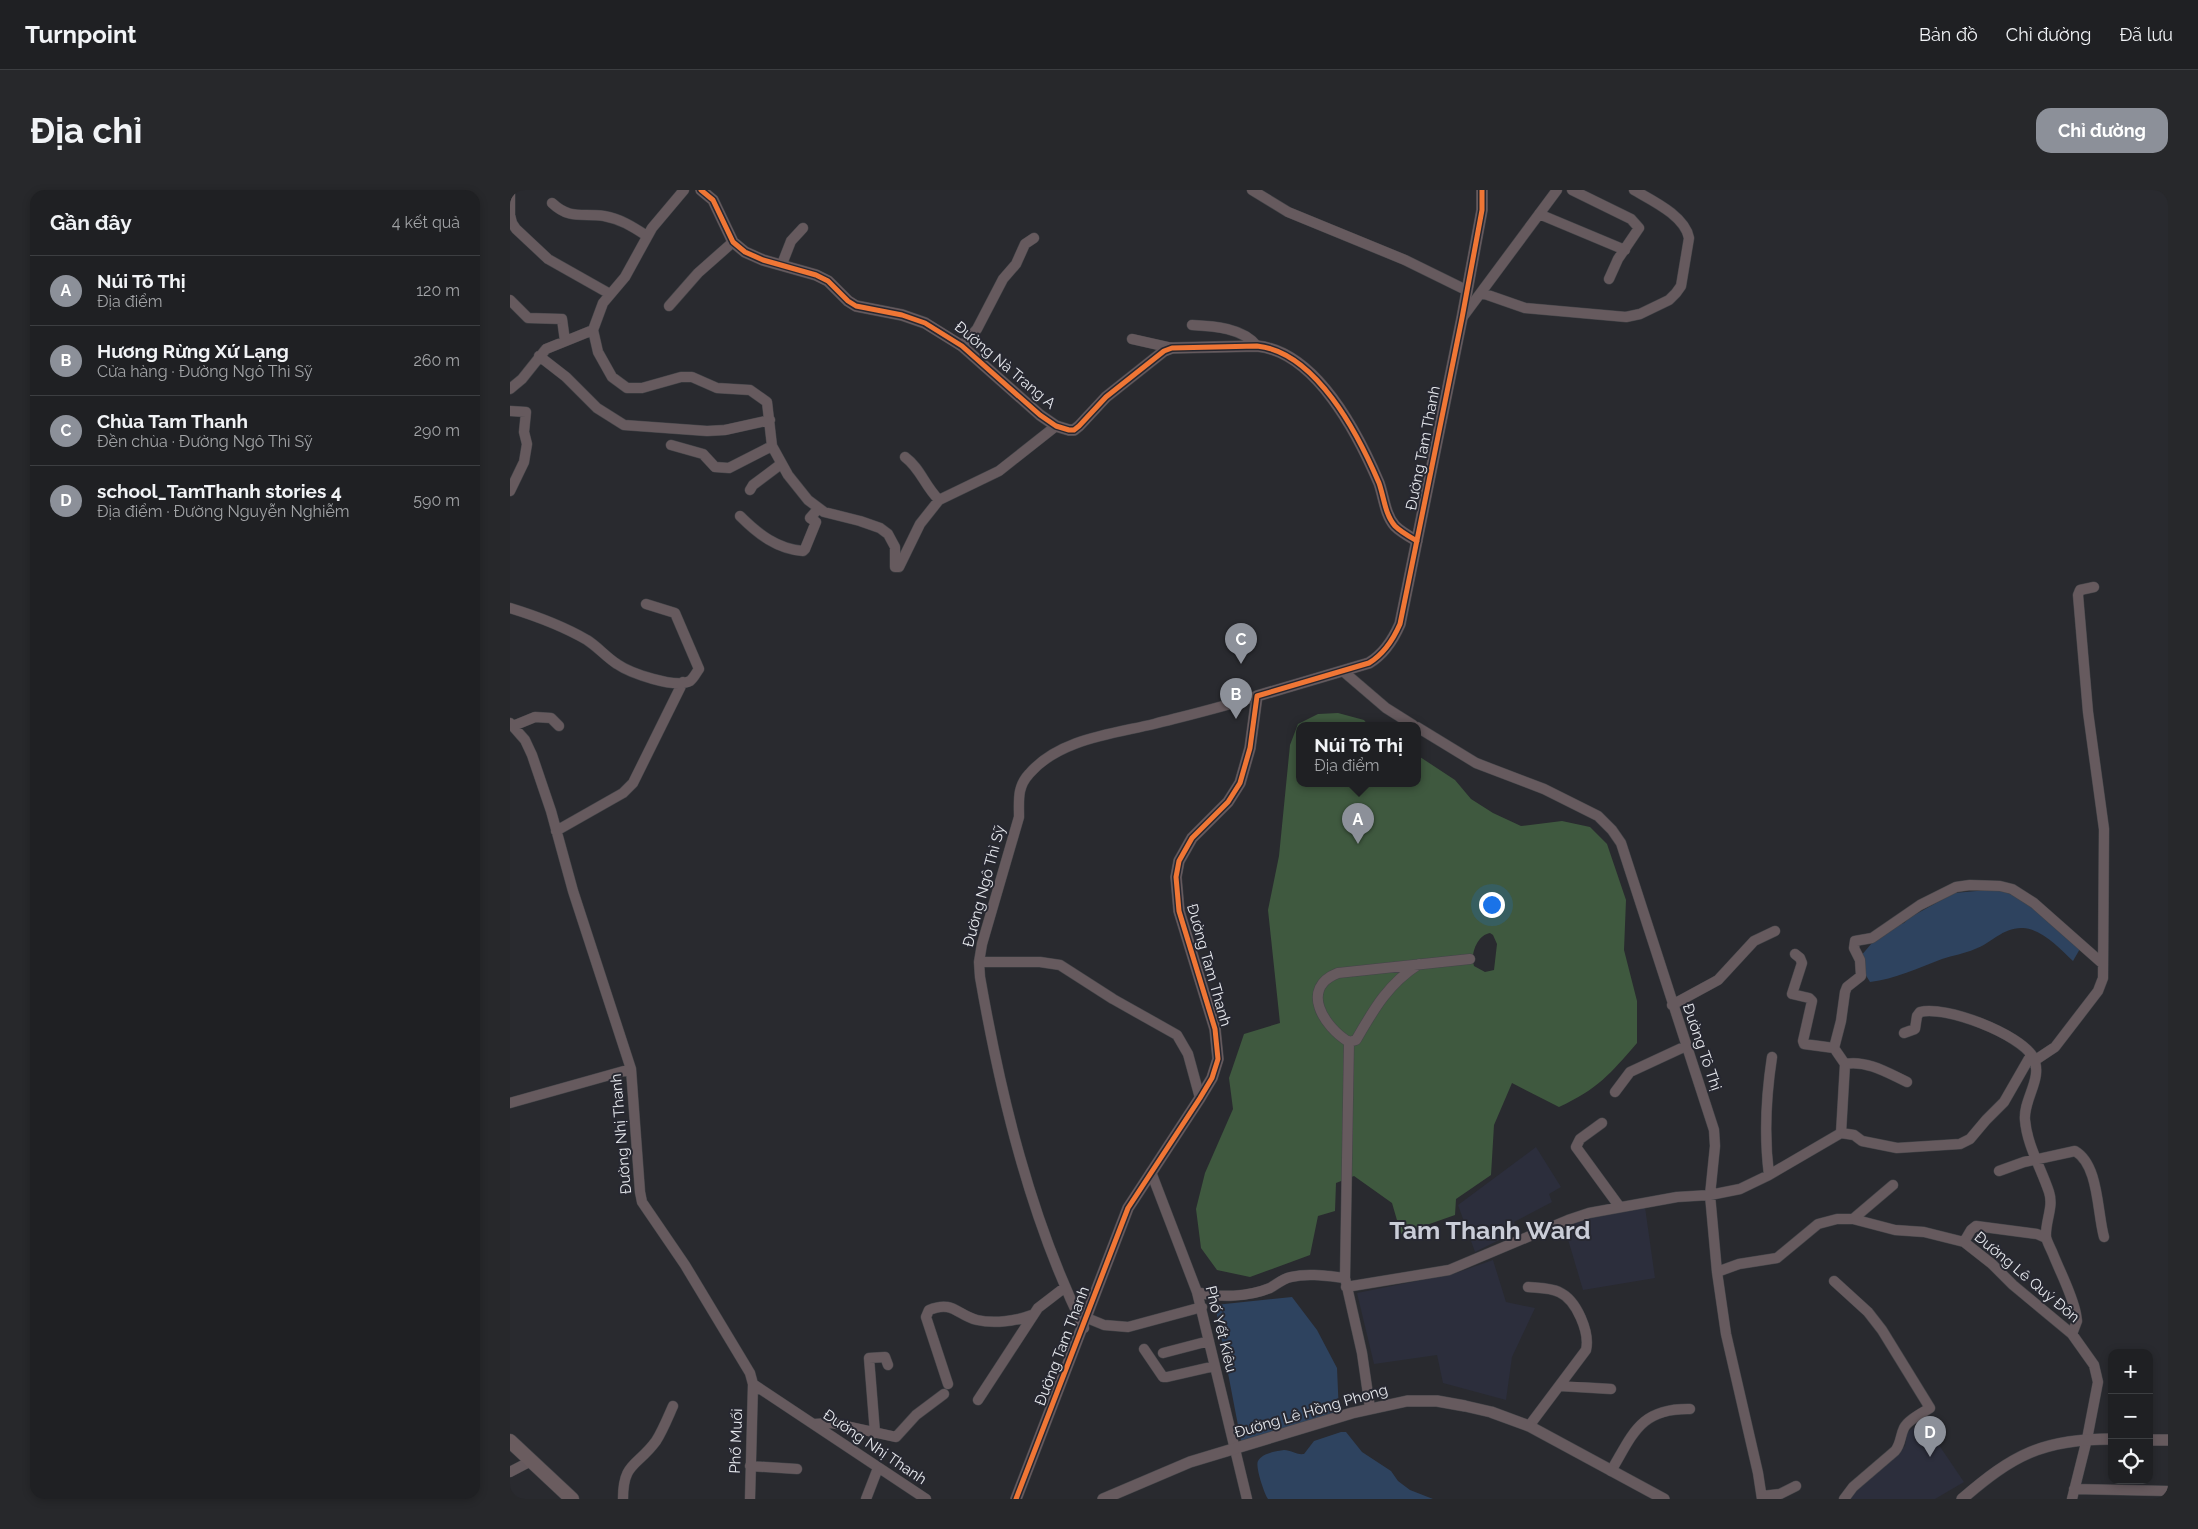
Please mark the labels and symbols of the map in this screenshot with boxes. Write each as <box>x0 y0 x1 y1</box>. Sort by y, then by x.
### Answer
street label: Đường Nà Trang A <box>951 318 1059 412</box>
street label: Đường Tam Thanh <box>1402 384 1444 512</box>
pin: C <box>1225 623 1257 664</box>
pin: B <box>1220 678 1252 719</box>
pin: A <box>1342 803 1374 844</box>
street label: Đường Ngô Thì Sỹ <box>959 823 1009 949</box>
your location <box>1479 892 1505 918</box>
street label: Đường Tam Thanh <box>1183 902 1235 1028</box>
street label: Đường Tô Thị <box>1679 1001 1725 1093</box>
street label: Đường Nhị Thanh <box>607 1073 635 1195</box>
district label: Tam Thanh Ward <box>1389 1215 1591 1245</box>
street label: Đường Lê Quý Đôn <box>1971 1228 2083 1326</box>
street label: Đường Tam Thanh <box>1031 1284 1093 1408</box>
street label: Phố Yết Kiêu <box>1202 1284 1240 1374</box>
street label: Đường Lê Hồng Phong <box>1232 1380 1390 1442</box>
street label: Đường Nhị Thanh <box>820 1406 930 1488</box>
street label: Phố Muối <box>726 1408 746 1474</box>
pin: D <box>1914 1416 1946 1457</box>

